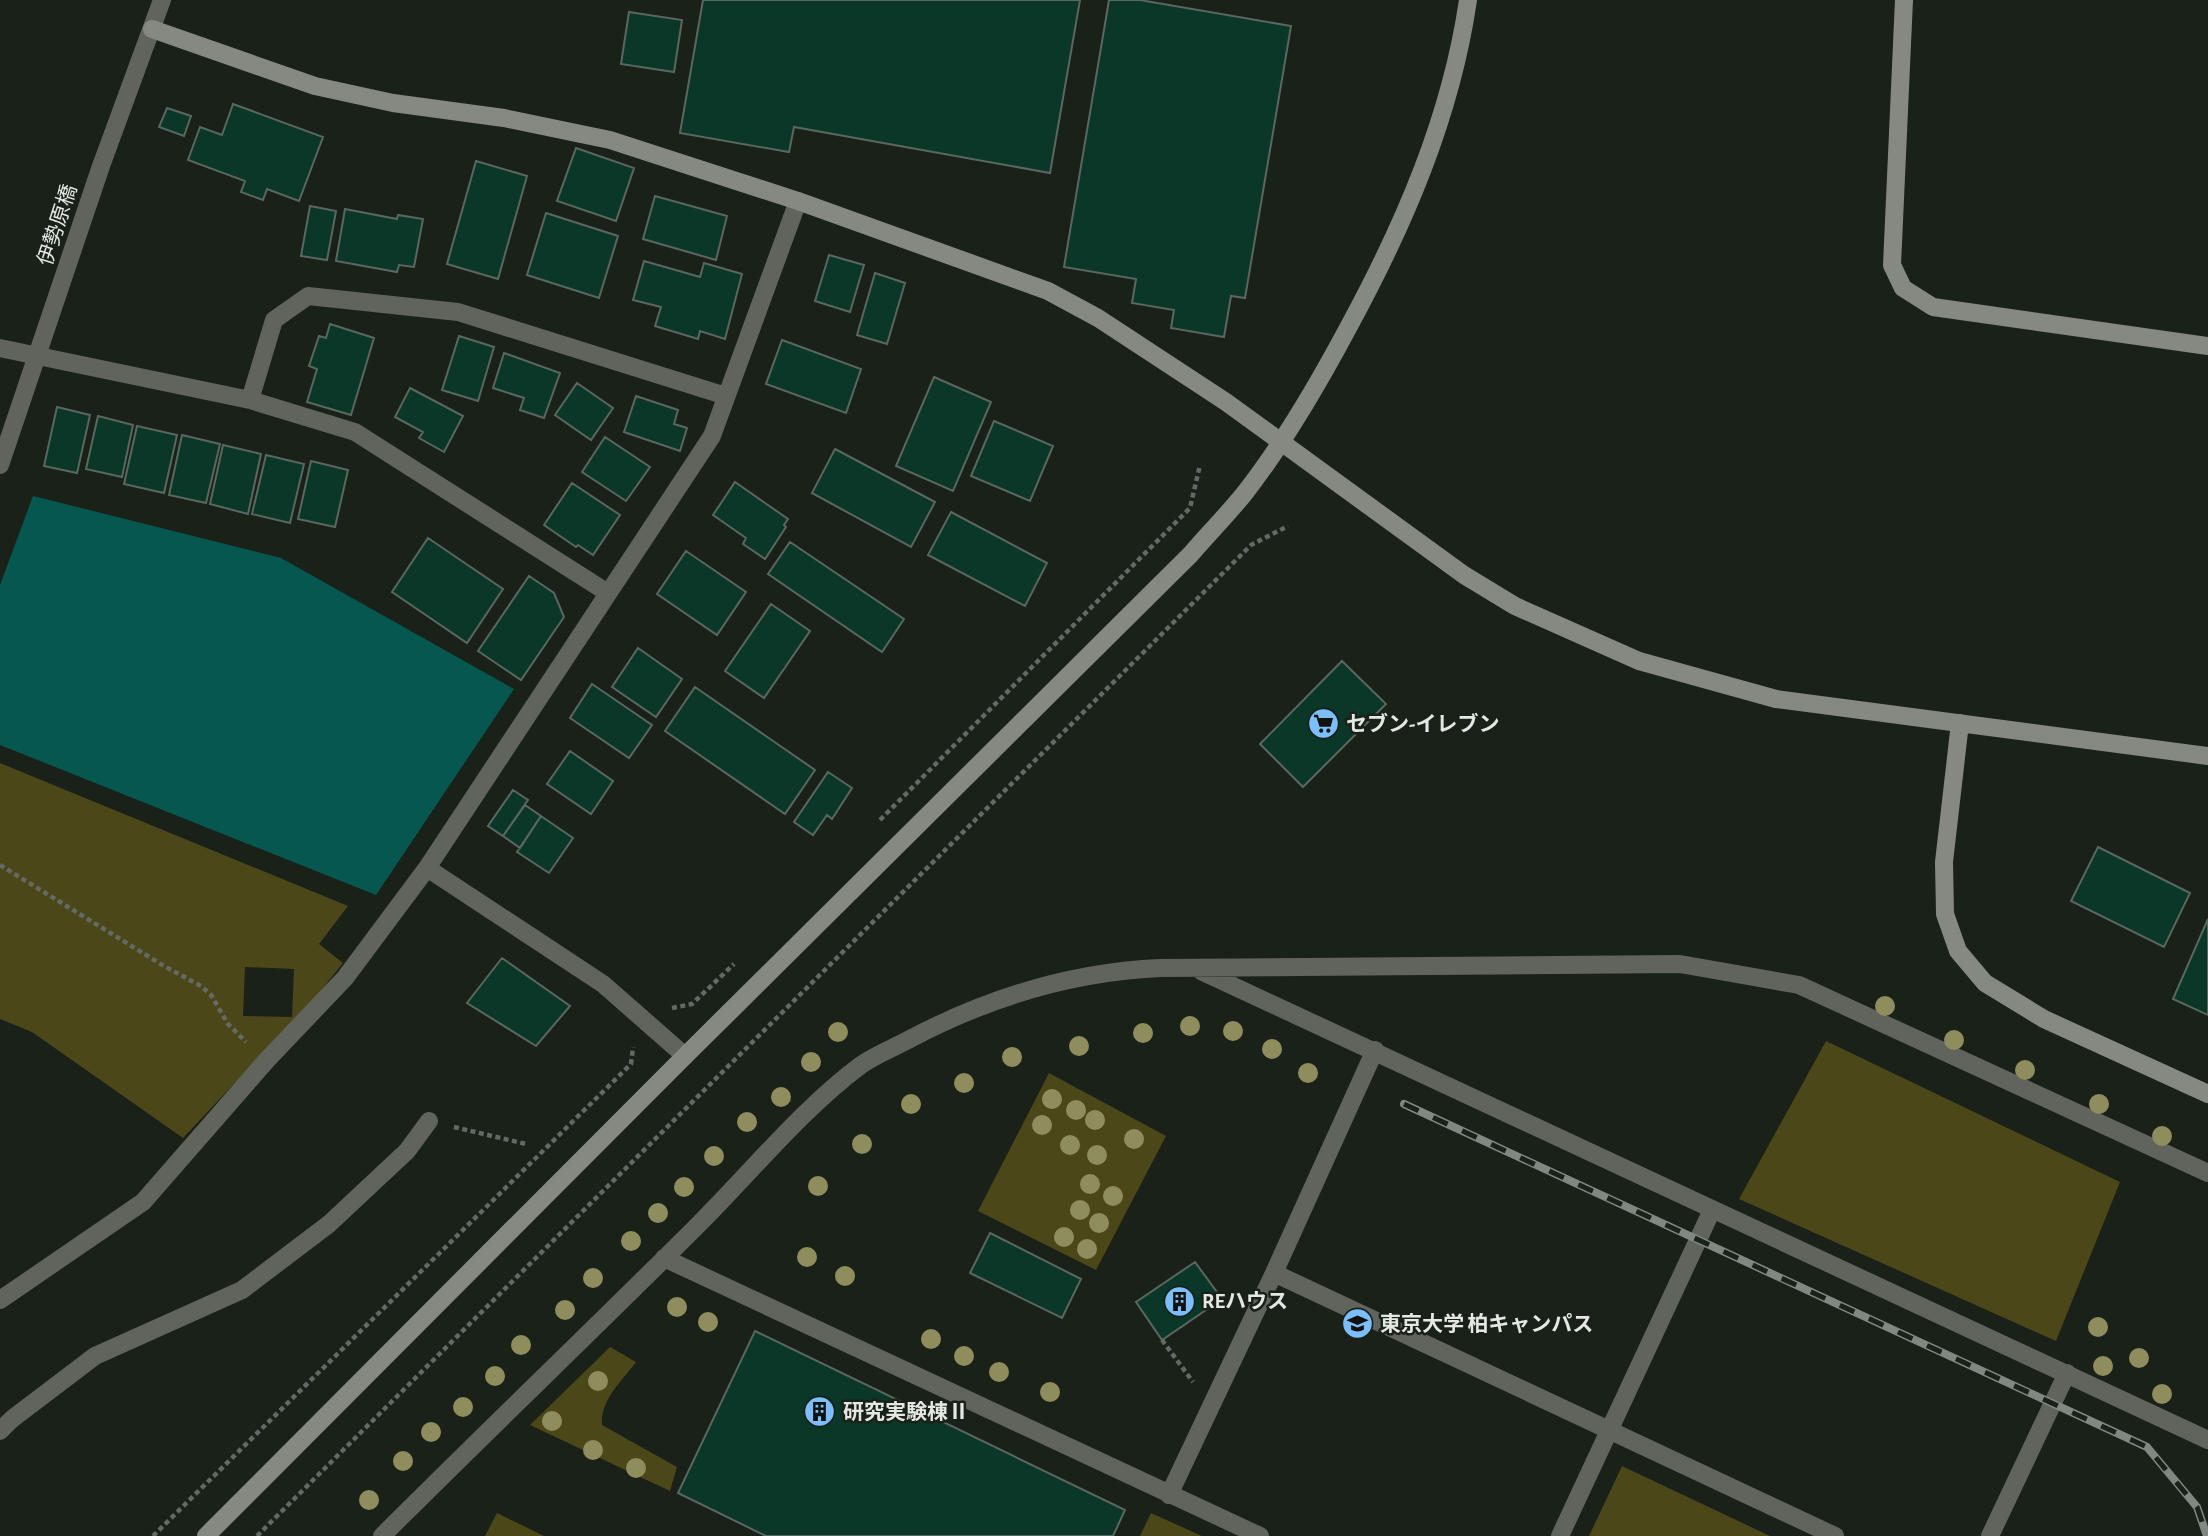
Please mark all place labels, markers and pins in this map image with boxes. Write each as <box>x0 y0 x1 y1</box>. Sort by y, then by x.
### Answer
supermarket icon: セブン-イレブン <box>1306 707 1340 741</box>
place label: セブン-イレブン <box>1346 712 1499 735</box>
building icon: REハウス <box>1162 1284 1196 1318</box>
place label: REハウス <box>1202 1291 1288 1312</box>
school or university icon: 東京大学 柏キャンパス <box>1340 1307 1374 1341</box>
place label: 東京大学 柏キャンパス <box>1380 1313 1593 1335</box>
building icon: 研究実験棟Ⅱ <box>803 1395 837 1429</box>
place label: 研究実験棟Ⅱ <box>843 1400 969 1423</box>

